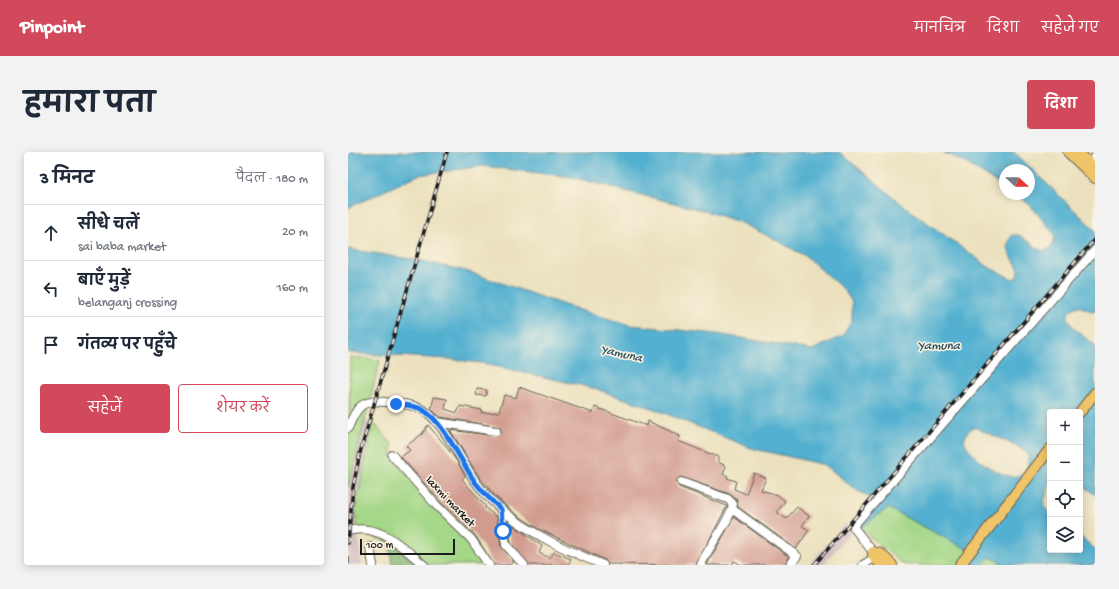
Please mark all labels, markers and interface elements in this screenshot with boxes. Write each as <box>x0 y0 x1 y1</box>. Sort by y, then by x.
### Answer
text: Pinpoint <box>20 17 84 40</box>
text: मानचित्र <box>914 21 965 38</box>
text: दिशा <box>987 21 1019 38</box>
text: सहेजे गए <box>1041 21 1099 38</box>
button: दिशा <box>1027 80 1095 129</box>
text: हमारा पता <box>24 90 155 123</box>
north arrow <box>999 164 1035 200</box>
text: 3 मिनट <box>40 170 94 190</box>
text: पैदल · 180 m <box>236 172 308 187</box>
text: सीधे चलें <box>78 217 139 235</box>
icon: ahead <box>40 222 62 244</box>
text: 20 m <box>282 225 308 240</box>
text: sai baba market <box>78 240 166 255</box>
text: बाएँ मुड़ें <box>78 273 130 291</box>
icon: left <box>40 278 62 300</box>
text: 160 m <box>276 281 308 296</box>
text: belanganj crossing <box>78 296 177 311</box>
icon: arrive <box>40 334 62 356</box>
text: गंतव्य पर पहुँचे <box>78 337 176 355</box>
water label: Yamuna <box>918 339 961 354</box>
water label: Yamuna <box>599 342 644 367</box>
button: सहेजें <box>40 384 170 433</box>
button: शेयर करें <box>178 384 308 433</box>
route end <box>387 395 405 413</box>
map controls <box>1047 409 1083 553</box>
button: + <box>1047 409 1083 445</box>
button: − <box>1047 445 1083 481</box>
street label: laxmi market <box>422 474 478 532</box>
button: locate <box>1047 481 1083 517</box>
button: layers <box>1047 517 1083 553</box>
route start <box>494 522 512 540</box>
scale bar <box>360 537 455 556</box>
text: 100 m <box>366 540 393 552</box>

